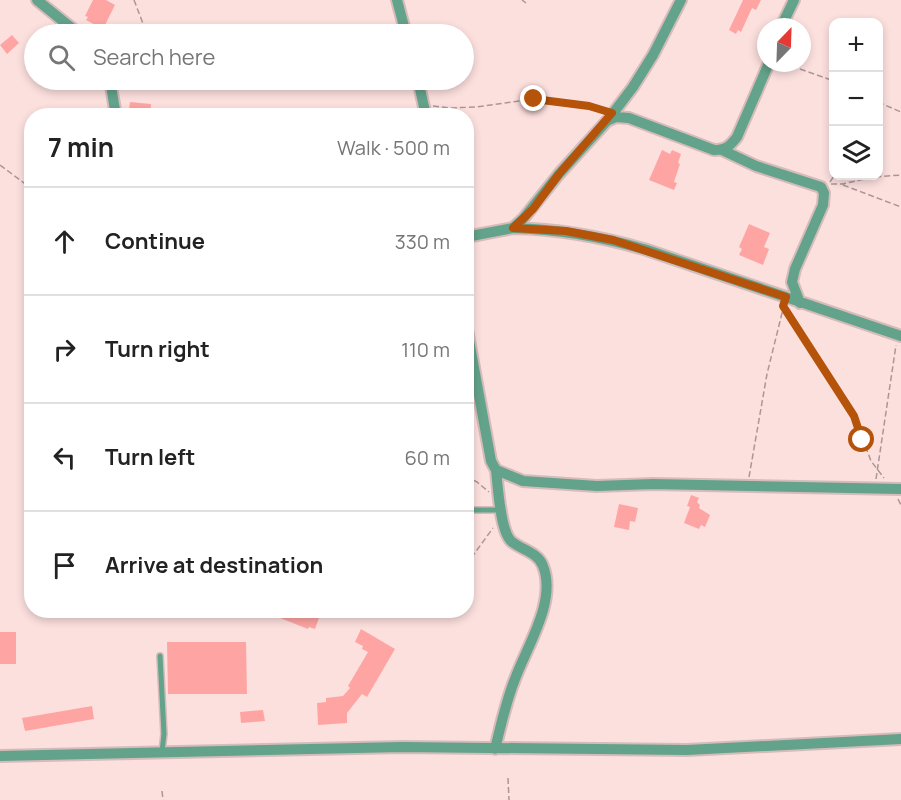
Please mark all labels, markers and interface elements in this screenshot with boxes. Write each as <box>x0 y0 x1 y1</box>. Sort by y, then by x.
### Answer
north arrow <box>757 18 811 72</box>
map controls <box>829 18 883 180</box>
button: + <box>829 18 883 72</box>
search box <box>24 24 474 90</box>
icon: search <box>45 41 78 74</box>
text: Search here <box>93 42 215 72</box>
button: − <box>829 72 883 126</box>
route end <box>520 85 546 111</box>
button: layers <box>829 126 883 180</box>
text: 7 min <box>48 129 114 165</box>
text: Walk · 500 m <box>337 134 450 161</box>
icon: ahead <box>48 225 81 258</box>
text: Continue <box>105 226 205 256</box>
text: 330 m <box>395 228 450 255</box>
icon: right <box>48 333 81 366</box>
text: Turn right <box>105 334 210 364</box>
text: 110 m <box>401 336 450 363</box>
route start <box>848 426 874 452</box>
icon: left <box>48 441 81 474</box>
text: Turn left <box>105 442 195 472</box>
text: 60 m <box>404 444 450 471</box>
icon: arrive <box>48 549 81 582</box>
text: Arrive at destination <box>105 550 323 580</box>

